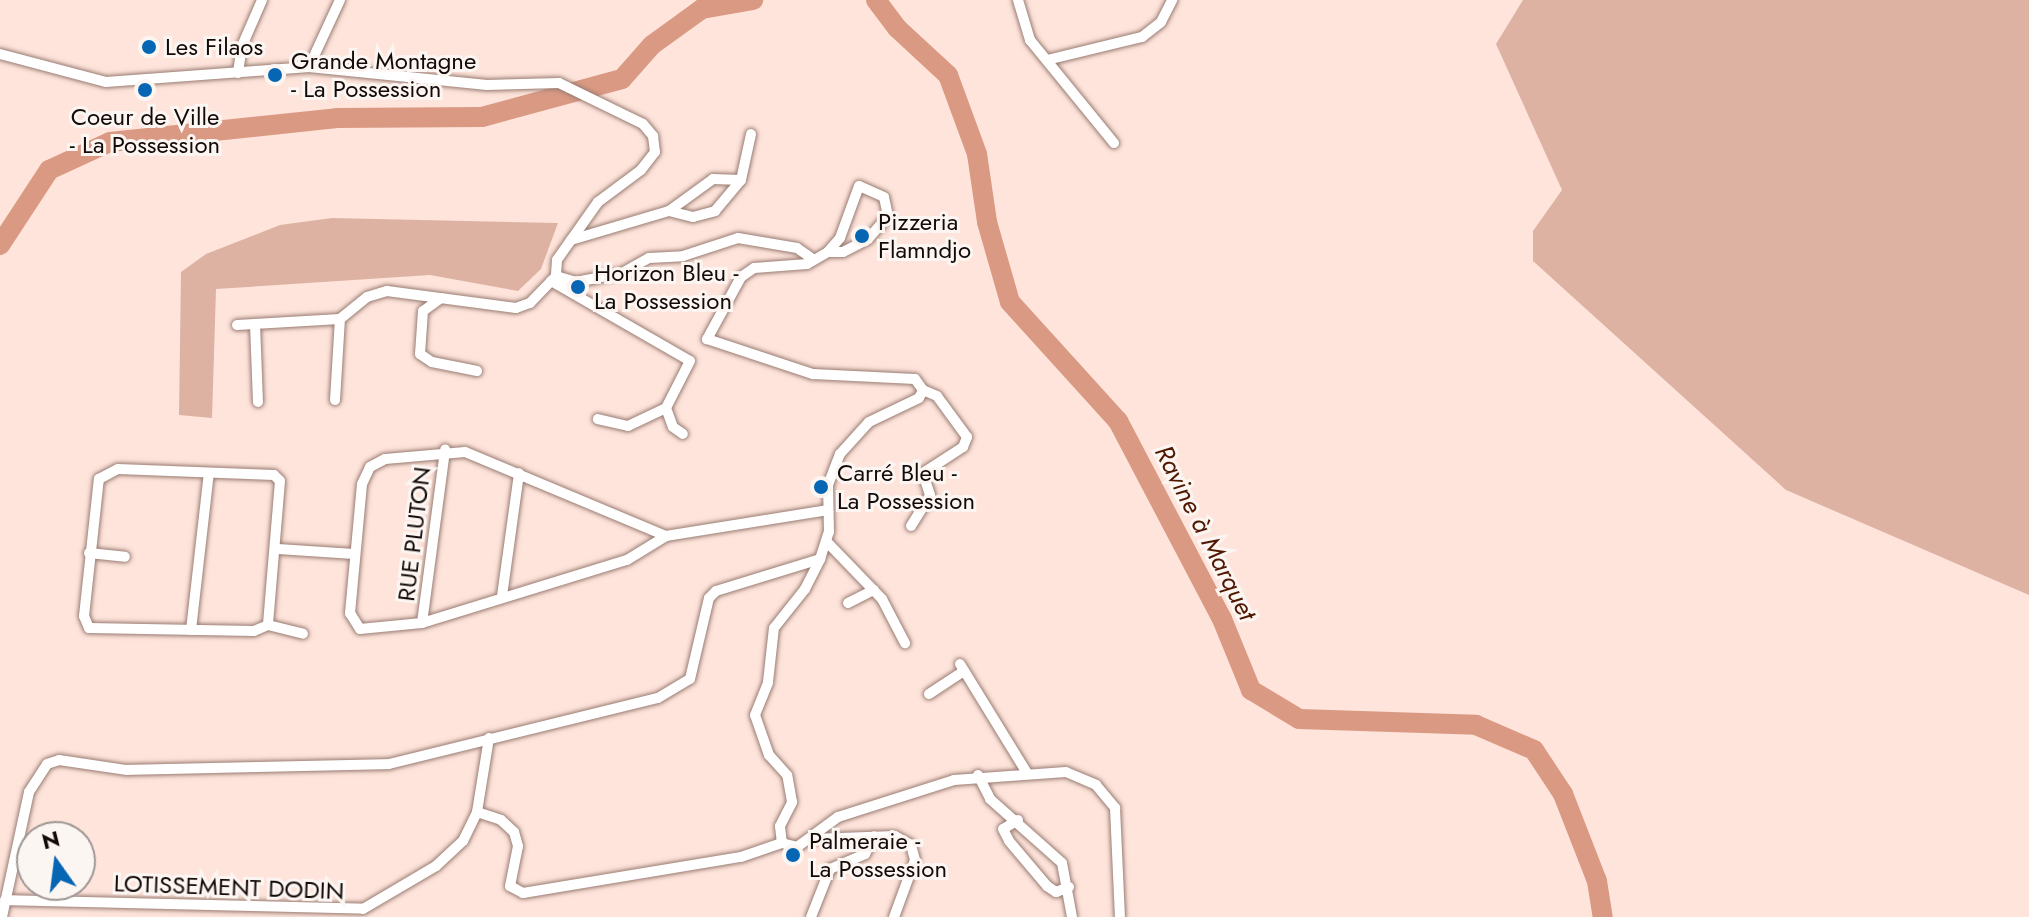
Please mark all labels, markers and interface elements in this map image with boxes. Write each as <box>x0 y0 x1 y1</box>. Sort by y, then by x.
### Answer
place label: Les Filaos <box>165 33 263 61</box>
marker: Les Filaos <box>140 38 158 56</box>
place label: Grande Montagne - La Possession <box>291 47 476 103</box>
marker: Grande Montagne - La Possession <box>266 66 284 84</box>
marker: Coeur de Ville - La Possession <box>136 81 154 99</box>
place label: Coeur de Ville - La Possession <box>70 103 220 159</box>
place label: Pizzeria Flamndjo <box>878 208 971 264</box>
marker: Pizzeria Flamndjo <box>853 227 871 245</box>
place label: Horizon Bleu - La Possession <box>594 259 738 315</box>
marker: Horizon Bleu - La Possession <box>569 278 587 296</box>
water label: Ravine à Marquet <box>1148 440 1262 626</box>
place label: Carré Bleu - La Possession <box>837 459 975 515</box>
street label: RUE PLUTON <box>391 465 437 603</box>
marker: Carré Bleu - La Possession <box>812 478 830 496</box>
north arrow <box>16 821 96 901</box>
text: N <box>38 822 63 857</box>
place label: Palmeraie - La Possession <box>809 827 947 883</box>
marker: Palmeraie - La Possession <box>784 846 802 864</box>
street label: LOTISSEMENT DODIN <box>113 869 345 905</box>

